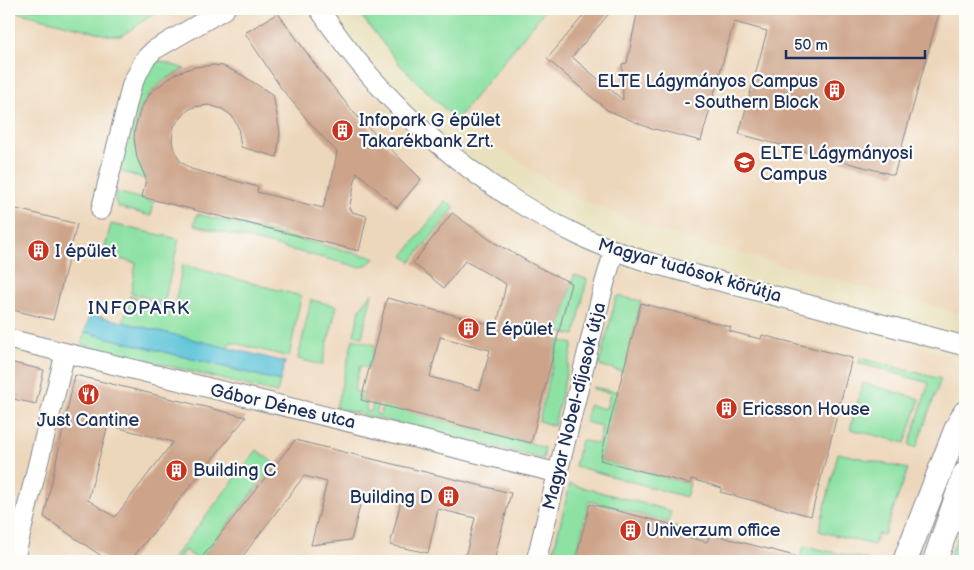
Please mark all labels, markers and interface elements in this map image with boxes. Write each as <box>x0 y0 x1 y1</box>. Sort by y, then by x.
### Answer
scale bar <box>786 28 925 60</box>
text: 50 m <box>794 36 828 55</box>
place label: ELTE Lágymányos Campus - Southern Block <box>597 71 818 113</box>
building icon: ELTE Lágymányos Campus - Southern Block <box>822 79 846 103</box>
place label: Infopark G épület Takarékbank Zrt. <box>359 110 501 152</box>
building icon: Infopark G épület Takarékbank Zrt. <box>331 118 355 142</box>
place label: ELTE Lágymányosi Campus <box>760 143 913 185</box>
school or university icon: ELTE Lágymányosi Campus <box>732 151 756 175</box>
street label: Magyar tudósok körútja <box>596 234 784 307</box>
building icon: I épület <box>27 239 51 263</box>
place label: I épület <box>55 241 117 262</box>
district label: INFOPARK <box>88 297 190 320</box>
street label: Magyar Nobel-díjasok útja <box>539 300 610 512</box>
building icon: E épület <box>457 317 481 341</box>
place label: E épület <box>485 319 554 340</box>
street label: Gábor Dénes utca <box>208 380 358 433</box>
restaurant icon: Just Cantine <box>76 383 100 407</box>
building icon: Ericsson House <box>714 397 738 421</box>
place label: Ericsson House <box>742 399 870 420</box>
place label: Just Cantine <box>37 410 140 431</box>
building icon: Building C <box>165 458 189 482</box>
place label: Building C <box>193 460 276 481</box>
building icon: Building D <box>437 485 461 509</box>
place label: Building D <box>349 487 433 508</box>
building icon: Univerzum office <box>618 518 642 542</box>
place label: Univerzum office <box>646 520 781 541</box>

